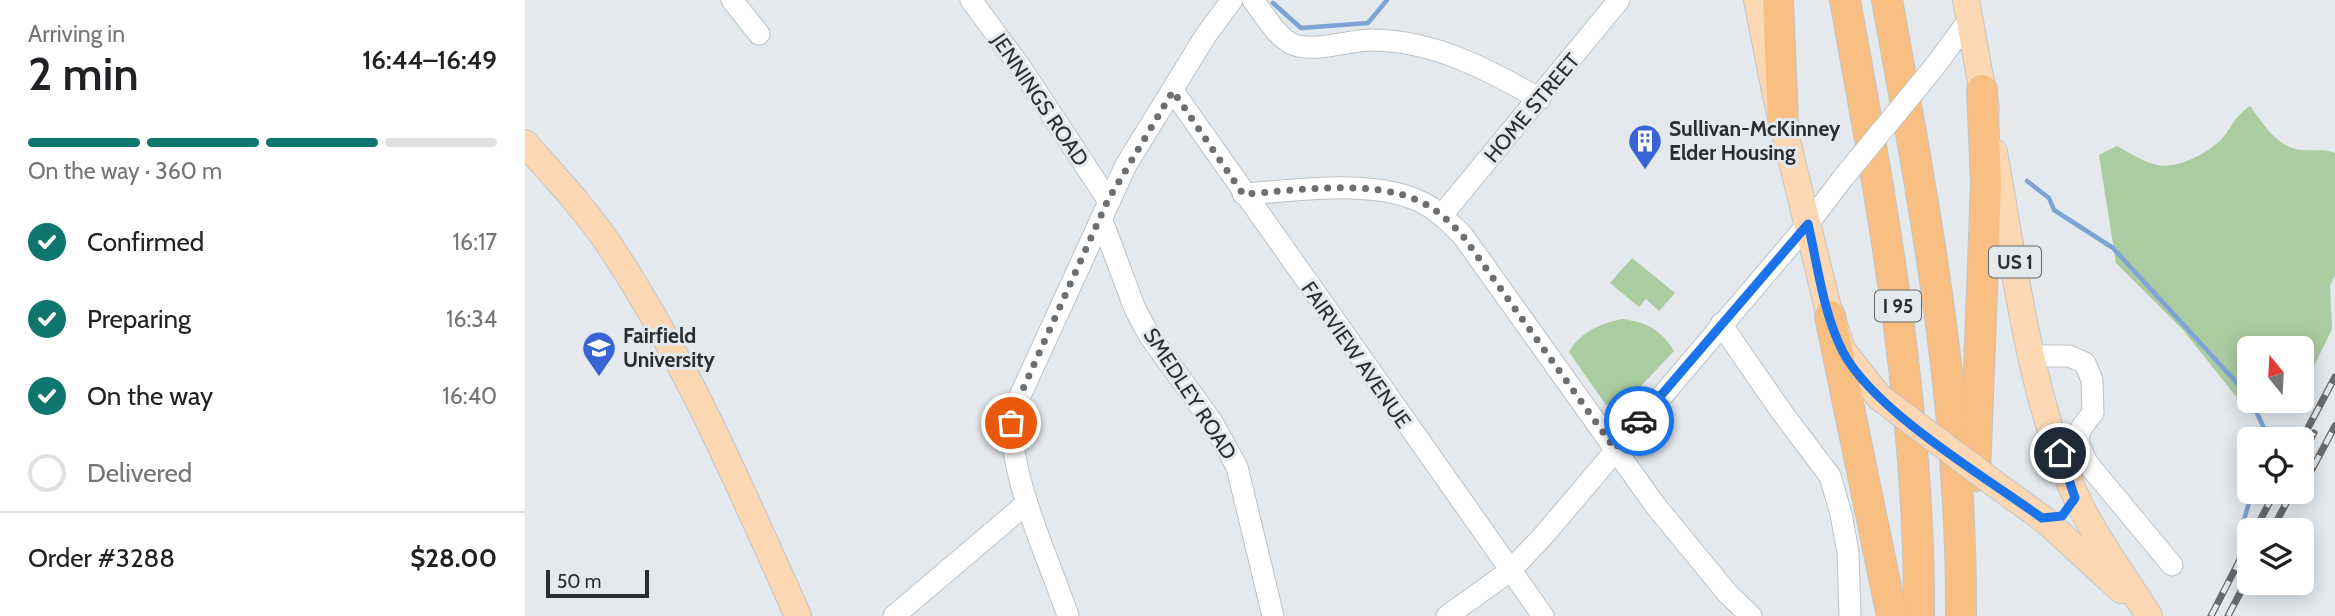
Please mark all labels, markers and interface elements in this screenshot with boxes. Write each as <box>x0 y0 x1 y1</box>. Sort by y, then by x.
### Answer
text: Arriving in <box>28 20 125 48</box>
street label: JENNINGS ROAD <box>986 28 1094 171</box>
text: 16:44–16:49 <box>362 44 497 76</box>
text: 2 min <box>28 46 139 102</box>
street label: HOME STREET <box>1479 48 1585 167</box>
place label: Sullivan-McKinney Elder Housing <box>1669 116 1841 165</box>
building icon: Sullivan-McKinney Elder Housing <box>1626 122 1664 171</box>
text: On the way · 360 m <box>28 157 222 185</box>
icon: check <box>28 223 66 261</box>
text: Confirmed <box>87 226 204 258</box>
text: 16:17 <box>453 228 497 256</box>
road number: US 1 <box>1989 246 2041 278</box>
street label: FAIRVIEW AVENUE <box>1297 277 1416 433</box>
road number: I 95 <box>1875 290 1921 322</box>
icon: check <box>28 300 66 338</box>
text: Preparing <box>87 303 191 335</box>
text: 16:34 <box>446 305 497 333</box>
place label: Fairfield University <box>623 323 715 372</box>
street label: SMEDLEY ROAD <box>1139 323 1242 464</box>
school or university icon: Fairfield University <box>580 329 618 378</box>
north arrow <box>2237 336 2313 413</box>
map controls <box>2237 336 2314 595</box>
icon: check <box>28 377 66 415</box>
text: On the way <box>87 380 213 412</box>
text: 16:40 <box>442 382 497 410</box>
courier <box>1604 386 1674 456</box>
pin <box>981 393 1041 453</box>
icon: car <box>1620 402 1658 440</box>
icon: bag <box>992 404 1030 442</box>
pin <box>2030 423 2090 483</box>
button: locate <box>2237 427 2314 504</box>
icon: home <box>2041 434 2079 472</box>
text: Delivered <box>87 457 192 489</box>
button: layers <box>2237 518 2314 595</box>
text: Order #3288 <box>28 542 175 574</box>
text: $28.00 <box>410 542 497 574</box>
scale bar <box>546 567 649 599</box>
text: 50 m <box>557 570 601 593</box>

